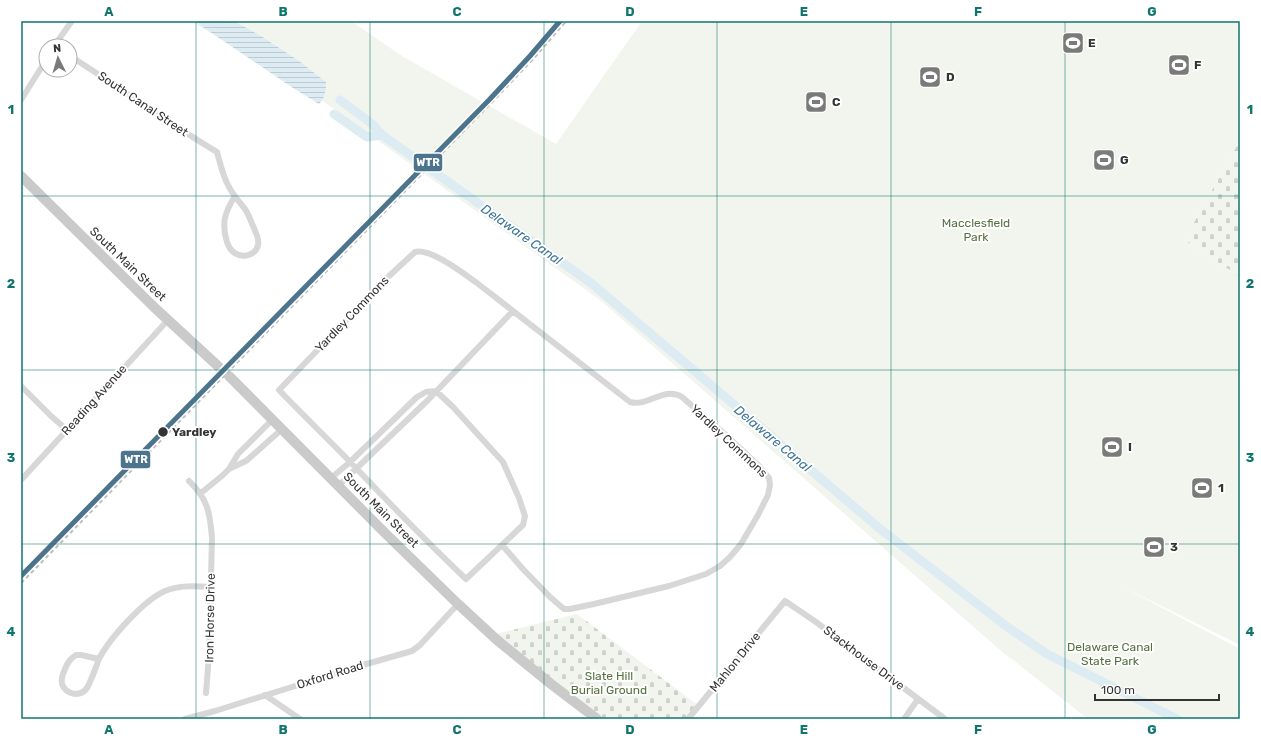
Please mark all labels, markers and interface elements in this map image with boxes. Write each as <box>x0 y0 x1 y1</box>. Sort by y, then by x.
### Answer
text: A <box>104 4 114 19</box>
text: B <box>278 4 288 19</box>
text: C <box>452 4 462 19</box>
text: D <box>625 4 635 19</box>
text: E <box>800 4 808 19</box>
text: F <box>974 4 982 19</box>
text: G <box>1147 4 1157 19</box>
sports icon: E <box>1060 30 1086 56</box>
place label: E <box>1088 36 1096 50</box>
north arrow <box>38 38 78 78</box>
text: N <box>53 42 62 55</box>
sports icon: F <box>1166 52 1192 78</box>
place label: F <box>1194 58 1201 72</box>
sports icon: D <box>917 64 943 90</box>
street label: South Canal Street <box>95 69 191 139</box>
place label: D <box>946 70 955 84</box>
sports icon: C <box>803 89 829 115</box>
place label: C <box>832 95 841 109</box>
text: 1 <box>8 102 14 117</box>
text: 1 <box>1247 102 1253 117</box>
sports icon: G <box>1091 147 1117 173</box>
line badge: WTR <box>413 153 443 172</box>
place label: G <box>1120 153 1129 167</box>
text: WTR <box>416 156 440 169</box>
water label: Delaware Canal <box>478 201 566 268</box>
park label: Macclesfield Park <box>942 216 1010 244</box>
street label: South Main Street <box>87 224 169 304</box>
street label: Yardley Commons <box>312 273 392 355</box>
text: 2 <box>7 276 15 291</box>
text: 2 <box>1246 276 1254 291</box>
street label: Reading Avenue <box>59 362 130 438</box>
street label: Yardley Commons <box>688 402 770 480</box>
water label: Delaware Canal <box>731 402 815 475</box>
marker: Yardley <box>156 425 170 439</box>
place label: Yardley <box>172 425 216 439</box>
sports icon: I <box>1099 434 1125 460</box>
place label: I <box>1128 440 1132 454</box>
text: 3 <box>7 450 16 465</box>
line badge: WTR <box>120 450 151 469</box>
text: 3 <box>1246 450 1255 465</box>
text: WTR <box>124 453 148 466</box>
street label: South Main Street <box>341 470 422 551</box>
sports icon: 1 <box>1189 475 1215 501</box>
place label: 1 <box>1218 481 1224 495</box>
sports icon: 3 <box>1141 534 1167 560</box>
place label: 3 <box>1170 540 1178 554</box>
street label: Iron Horse Drive <box>202 573 218 663</box>
street label: Stackhouse Drive <box>821 623 907 693</box>
text: 4 <box>7 624 16 639</box>
text: 4 <box>1246 624 1255 639</box>
street label: Mahlon Drive <box>707 629 763 695</box>
park label: Delaware Canal State Park <box>1067 640 1153 668</box>
street label: Oxford Road <box>295 658 365 692</box>
park label: Slate Hill Burial Ground <box>571 669 647 697</box>
scale bar <box>1095 676 1219 702</box>
text: 100 m <box>1101 683 1135 697</box>
text: A <box>104 722 114 737</box>
text: B <box>278 722 288 737</box>
text: C <box>452 722 462 737</box>
text: D <box>625 722 635 737</box>
text: E <box>800 722 808 737</box>
text: F <box>974 722 982 737</box>
text: G <box>1147 722 1157 737</box>

